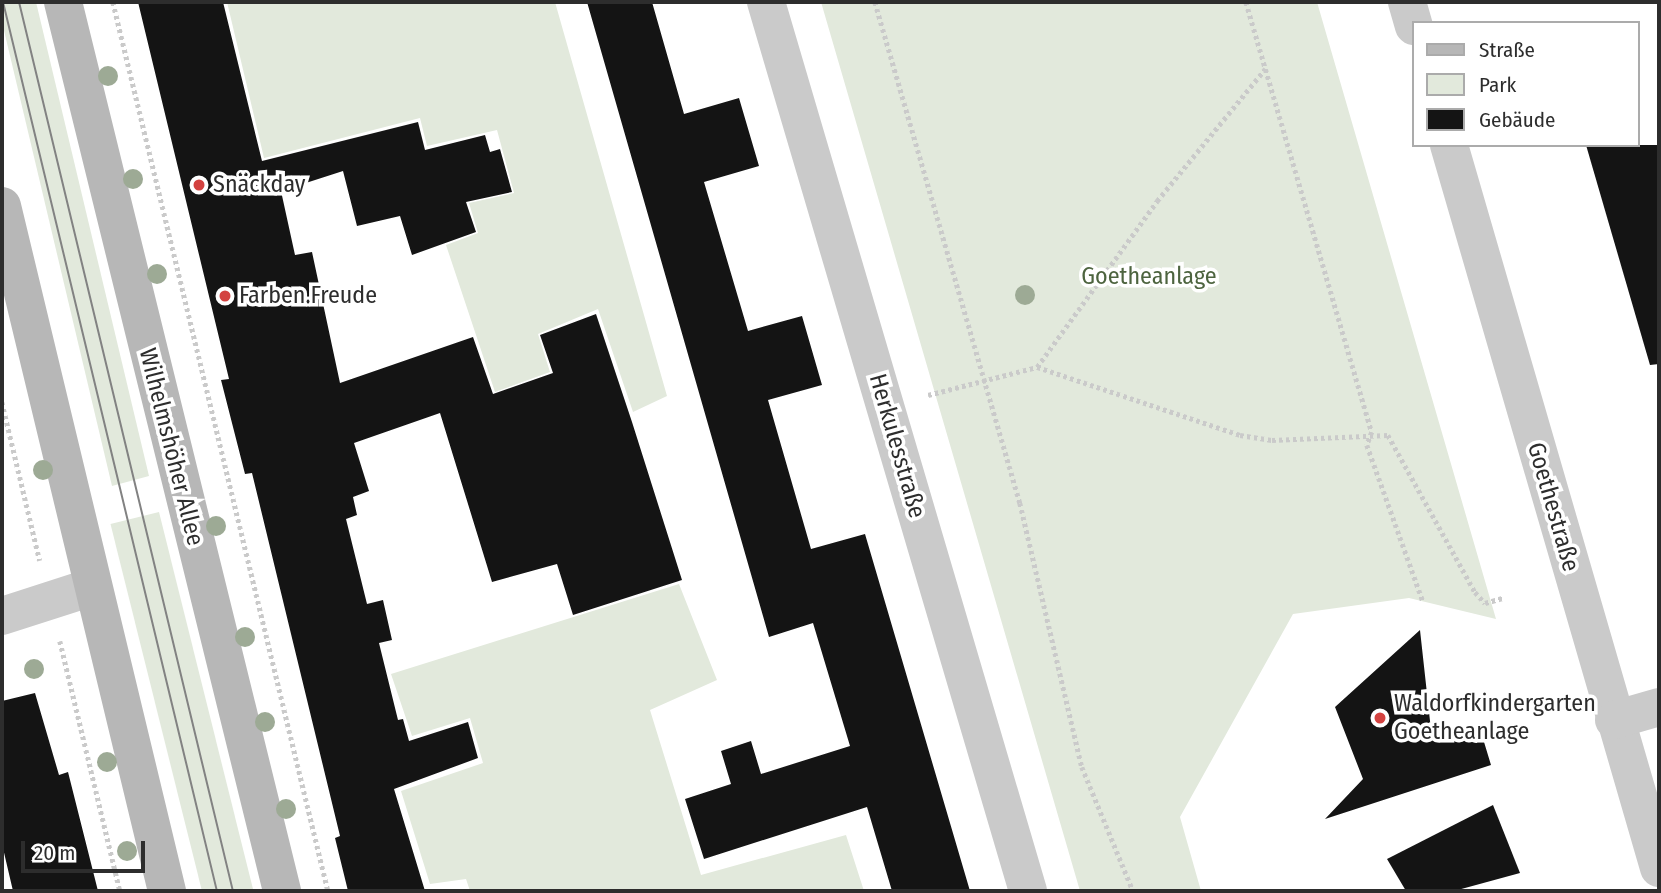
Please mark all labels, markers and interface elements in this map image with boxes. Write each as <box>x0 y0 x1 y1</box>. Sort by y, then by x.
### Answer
legend <box>1412 21 1640 147</box>
text: Straße <box>1479 37 1535 63</box>
text: Park <box>1479 72 1516 98</box>
text: Gebäude <box>1479 107 1555 133</box>
place label: Snäckday <box>213 171 306 199</box>
marker: Snäckday <box>191 177 207 193</box>
park label: Goetheanlage <box>1081 263 1217 291</box>
place label: Farben.Freude <box>239 282 377 310</box>
marker: Farben.Freude <box>217 288 233 304</box>
street label: Wilhelmshöher Allee <box>133 345 209 549</box>
street label: Herkulesstraße <box>863 371 931 521</box>
street label: Goethestraße <box>1521 439 1585 575</box>
place label: Waldorfkindergarten Goetheanlage <box>1394 690 1596 746</box>
marker: Waldorfkindergarten Goetheanlage <box>1372 710 1388 726</box>
scale bar <box>24 826 149 870</box>
text: 20 m <box>34 840 75 866</box>

